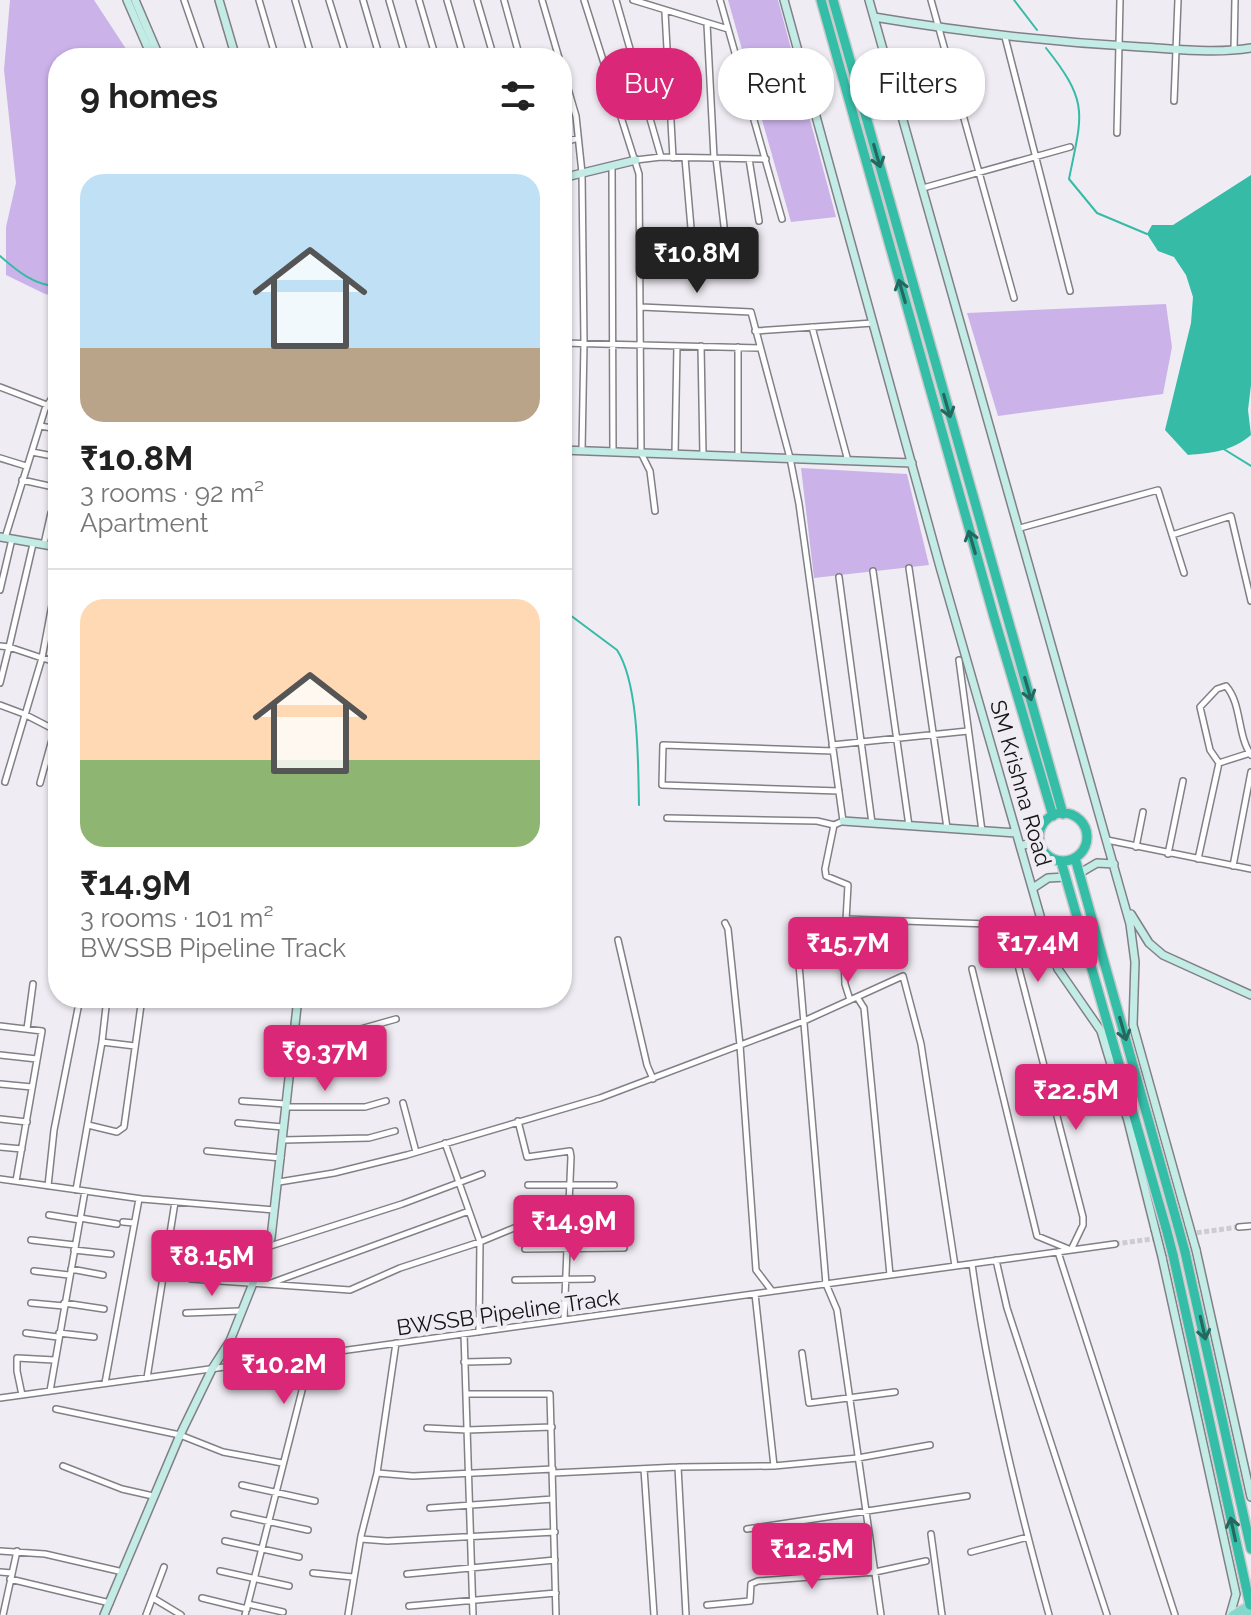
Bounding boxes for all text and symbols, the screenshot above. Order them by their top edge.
chip: Buy [596,48,702,120]
chip: Rent [718,48,834,120]
chip: Filters [850,48,985,120]
icon: filters [496,74,540,118]
text: 9 homes [80,76,218,116]
one-way arrow [871,143,885,168]
icon: home [238,226,382,370]
pin: ₹10.8M [632,227,762,295]
text: ₹10.8M [654,238,740,268]
one-way arrow [894,279,909,305]
one-way arrow [941,393,956,419]
text: ₹10.8M [80,438,193,478]
text: 3 rooms · 92 m² [80,478,264,508]
text: Apartment [80,508,209,538]
one-way arrow [964,529,979,555]
icon: home [238,651,382,795]
one-way arrow [1022,675,1037,701]
street label: SM Krishna Road [985,697,1057,869]
text: ₹14.9M [80,863,192,903]
text: 3 rooms · 101 m² [80,903,274,933]
pin: ₹17.4M [973,916,1103,984]
pin: ₹15.7M [783,917,913,985]
text: ₹17.4M [996,927,1080,957]
text: ₹15.7M [806,928,890,958]
text: BWSSB Pipeline Track [80,933,346,963]
one-way arrow [1117,1016,1132,1042]
pin: ₹9.37M [260,1025,390,1093]
text: ₹9.37M [282,1036,368,1066]
pin: ₹22.5M [1011,1064,1141,1132]
text: ₹22.5M [1033,1075,1119,1105]
pin: ₹14.9M [509,1195,639,1263]
text: ₹14.9M [531,1206,617,1236]
pin: ₹8.15M [147,1230,277,1298]
text: ₹8.15M [169,1241,255,1271]
street label: BWSSB Pipeline Track [395,1283,622,1341]
one-way arrow [1196,1314,1211,1340]
pin: ₹10.2M [219,1338,349,1406]
text: ₹10.2M [241,1349,327,1379]
one-way arrow [1225,1517,1240,1542]
pin: ₹12.5M [747,1523,877,1591]
text: ₹12.5M [770,1534,854,1564]

